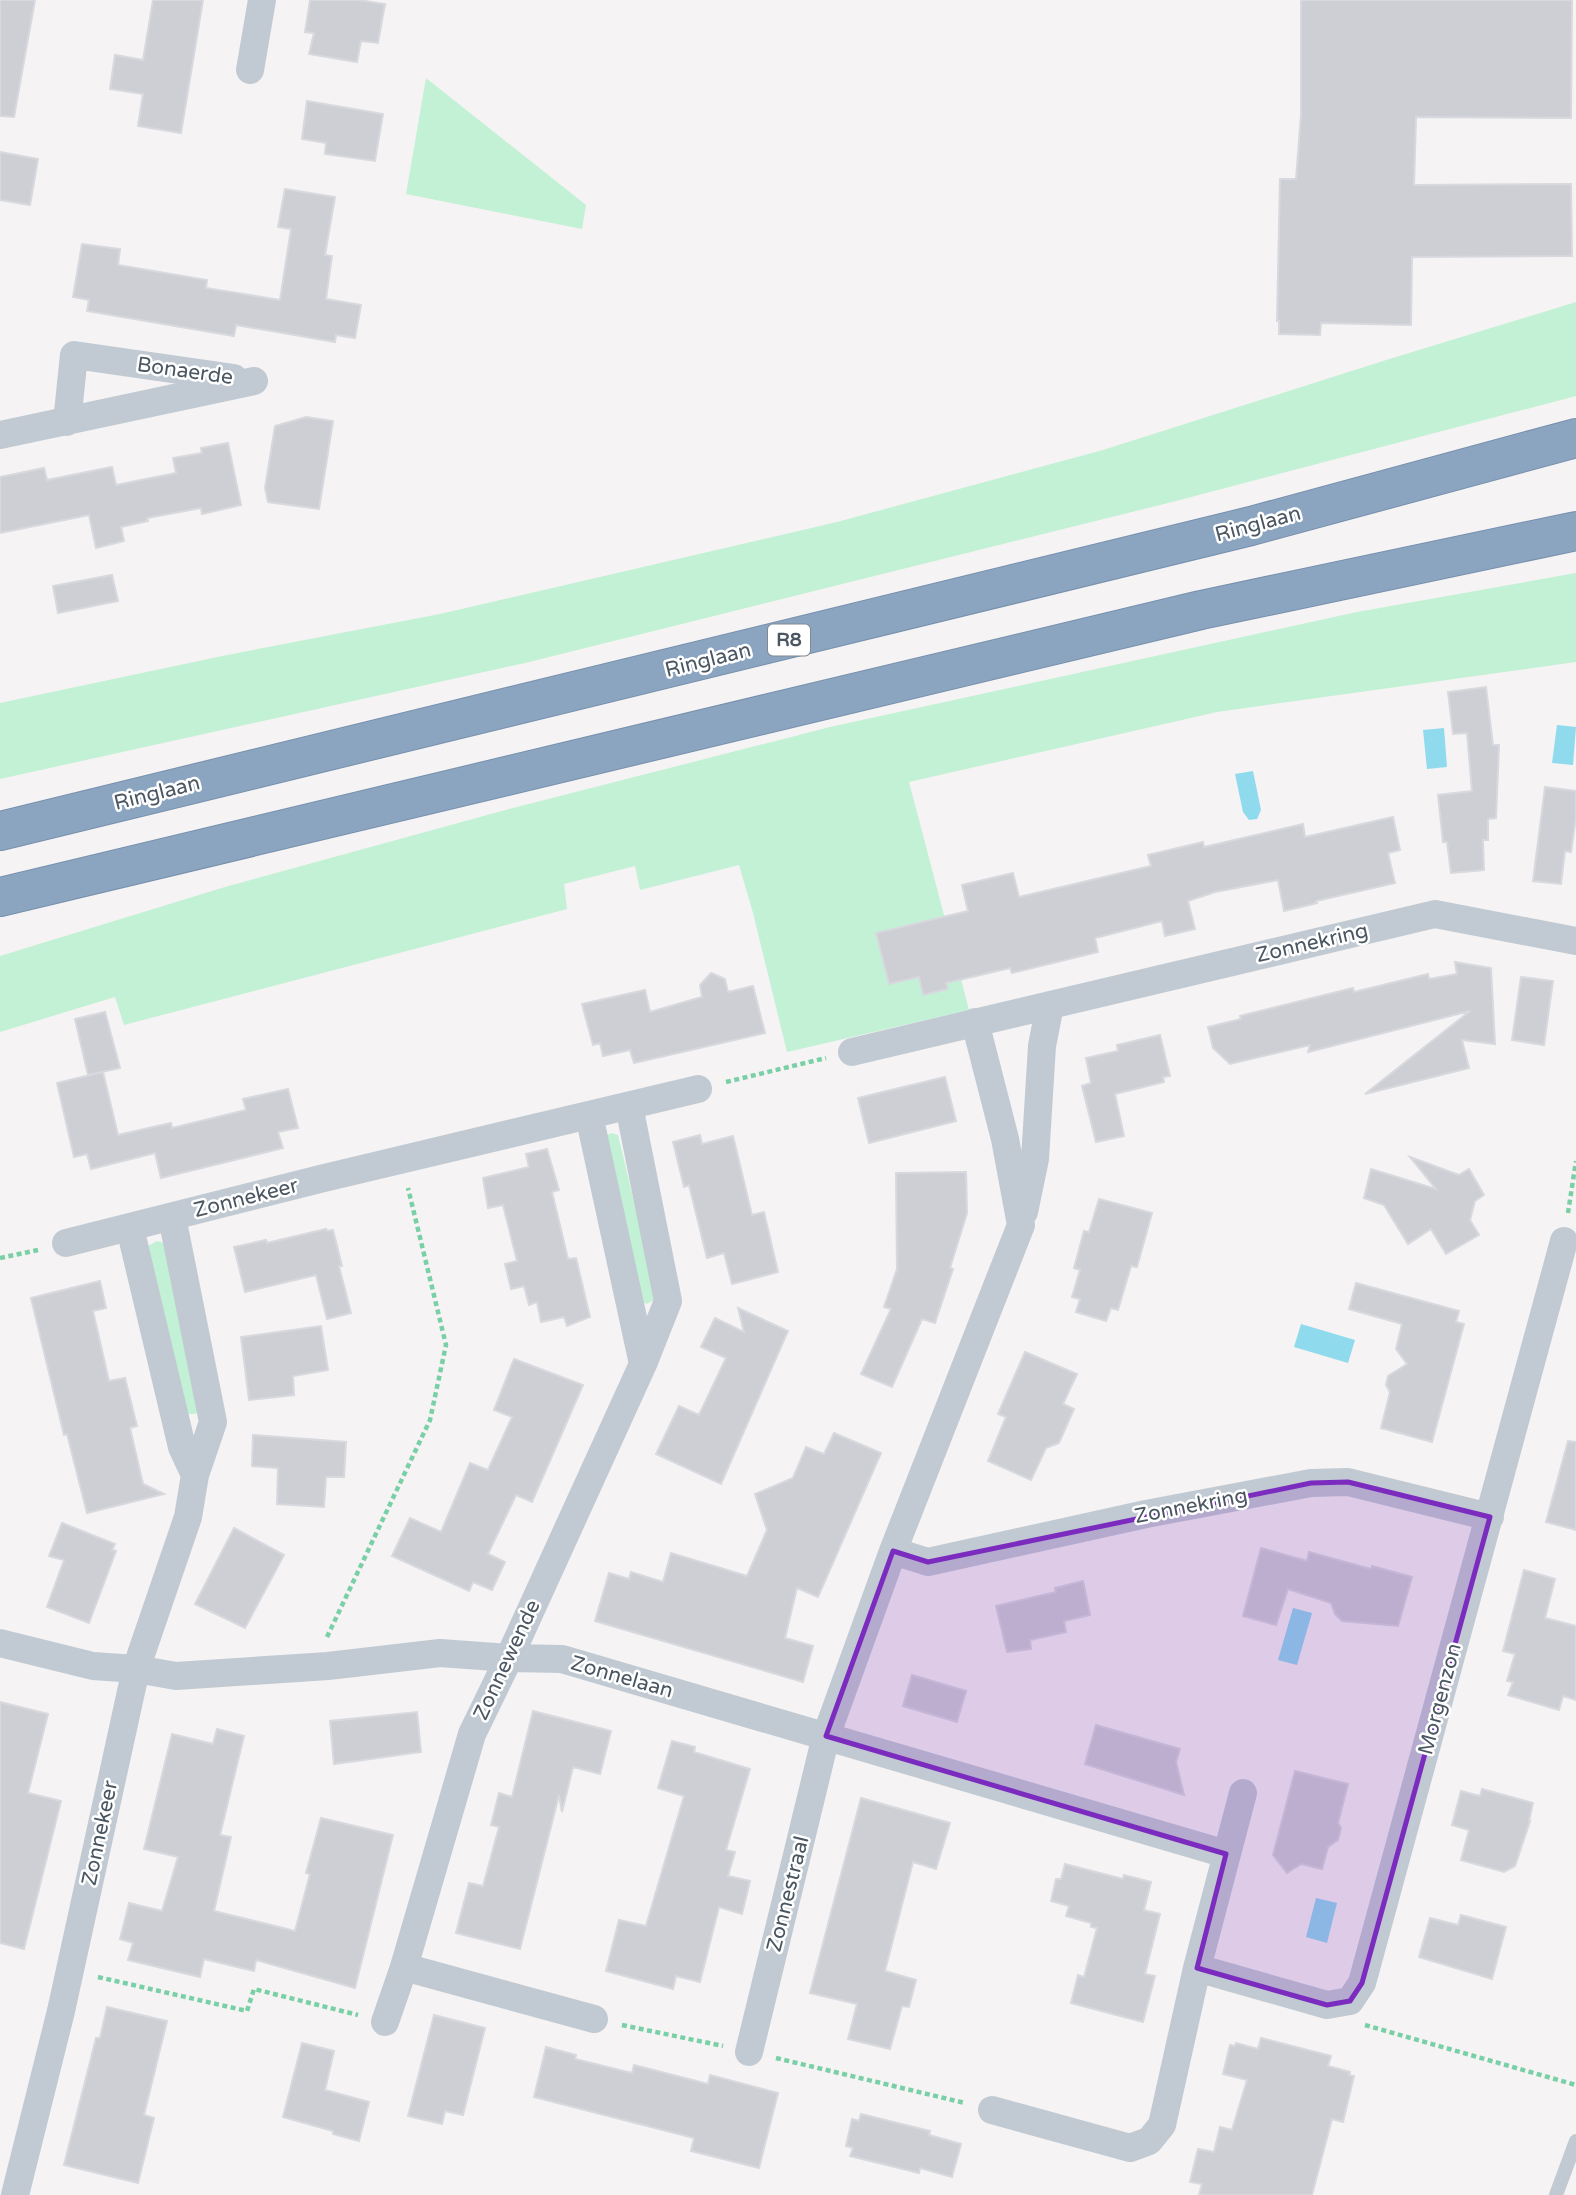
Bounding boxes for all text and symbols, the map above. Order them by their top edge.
street label: Bonaerde [135,352,235,390]
street label: Ringlaan [1212,501,1304,547]
road number: R8 [768,624,810,656]
street label: Ringlaan [662,637,754,683]
street label: Ringlaan [111,770,203,816]
street label: Zonnekring [1253,918,1371,968]
street label: Zonnekeer [191,1173,301,1223]
street label: Zonnekring [1132,1483,1250,1529]
street label: Zonnewende [468,1596,546,1724]
street label: Morgenzon [1413,1640,1467,1758]
street label: Zonnelaan [568,1650,676,1704]
street label: Zonnekeer [77,1778,123,1888]
street label: Zonnestraal [762,1833,814,1955]

